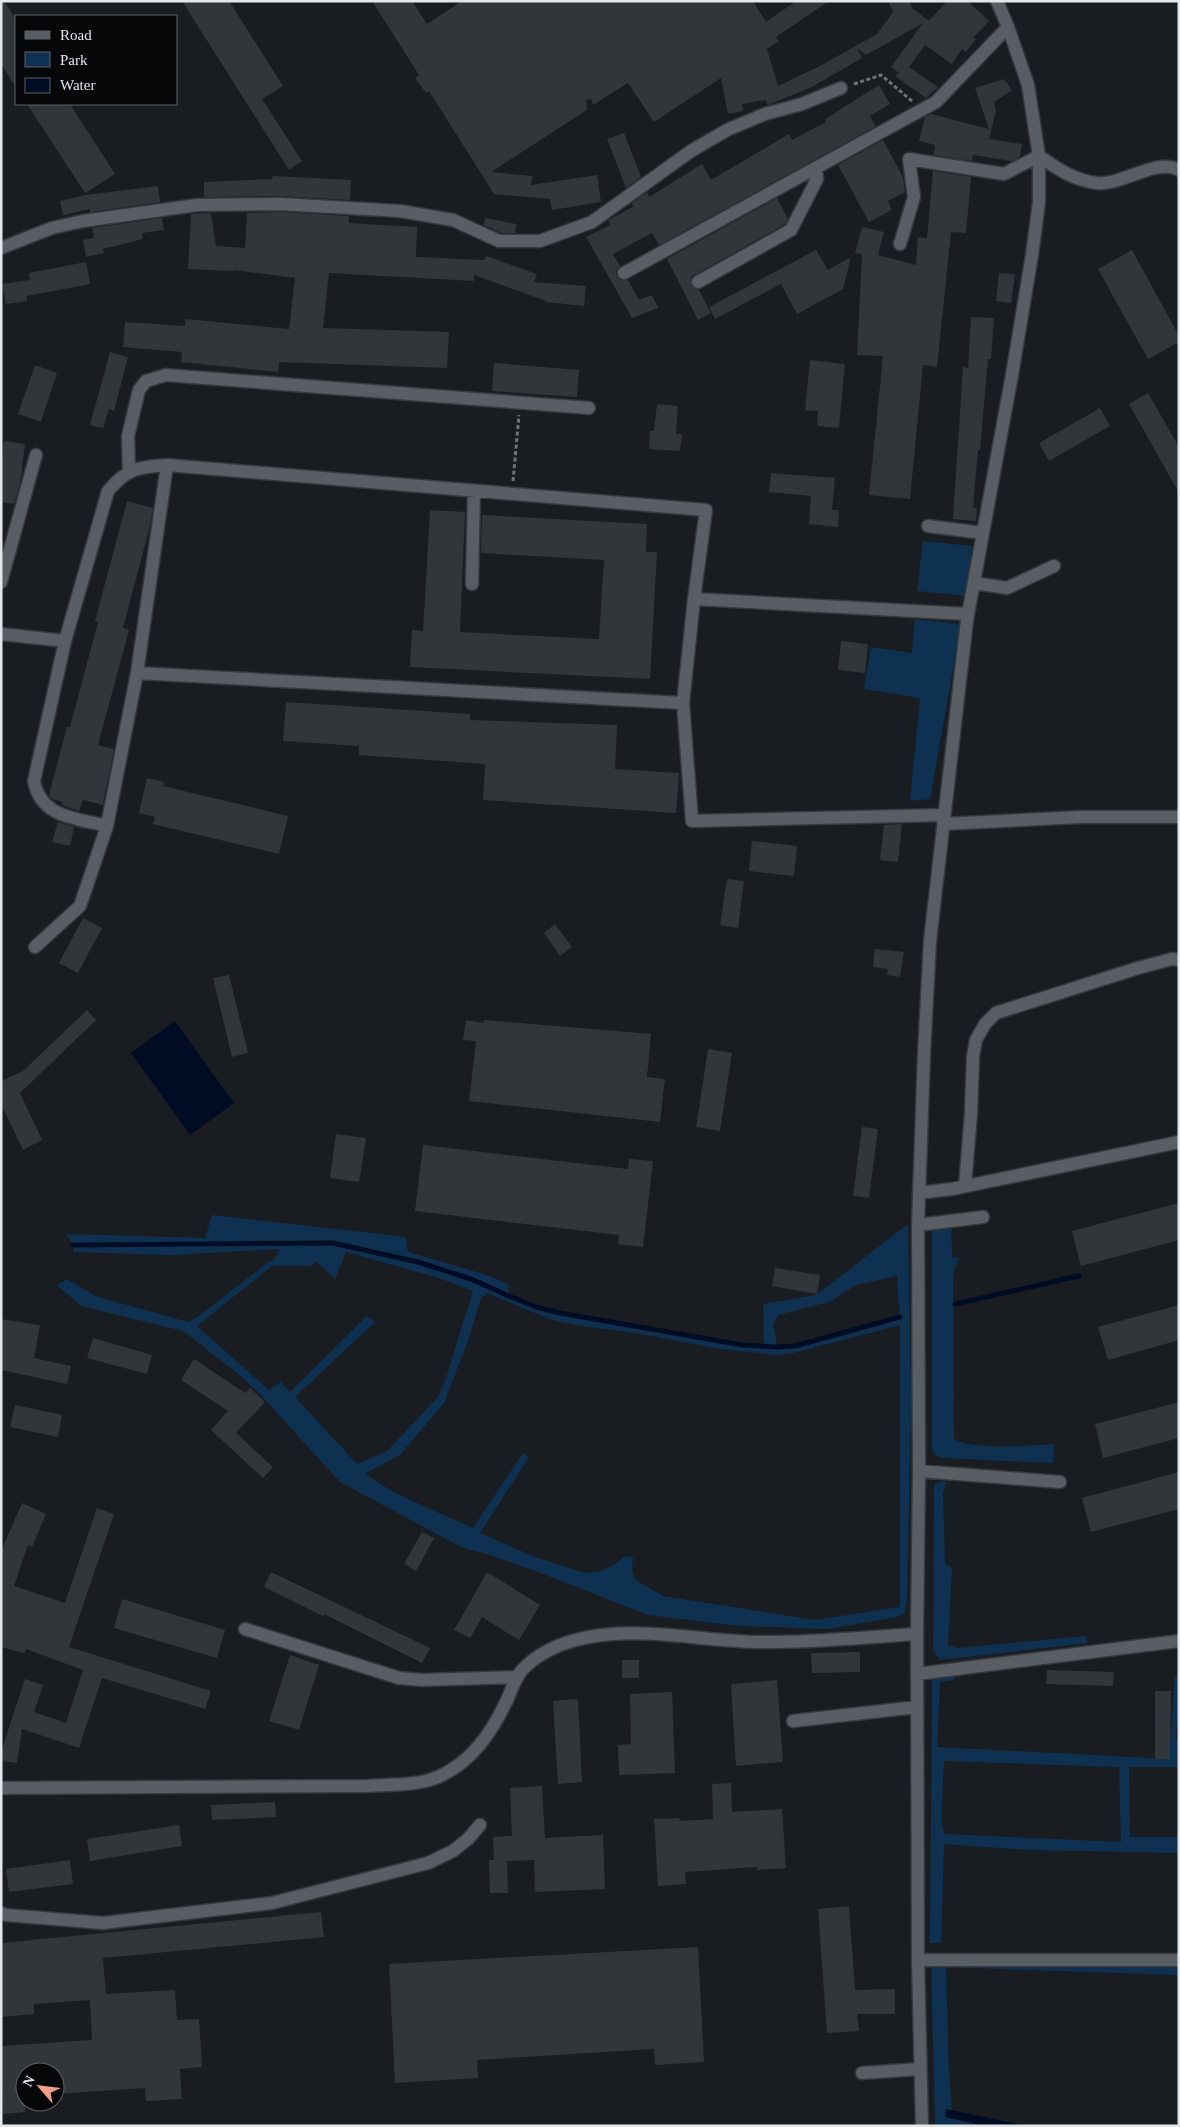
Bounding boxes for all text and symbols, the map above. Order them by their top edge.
legend [15,15,178,105]
text: Road [60,27,92,43]
text: Park [60,52,88,68]
text: Water [60,77,95,93]
north arrow [15,2062,65,2112]
text: N [20,2073,38,2089]

